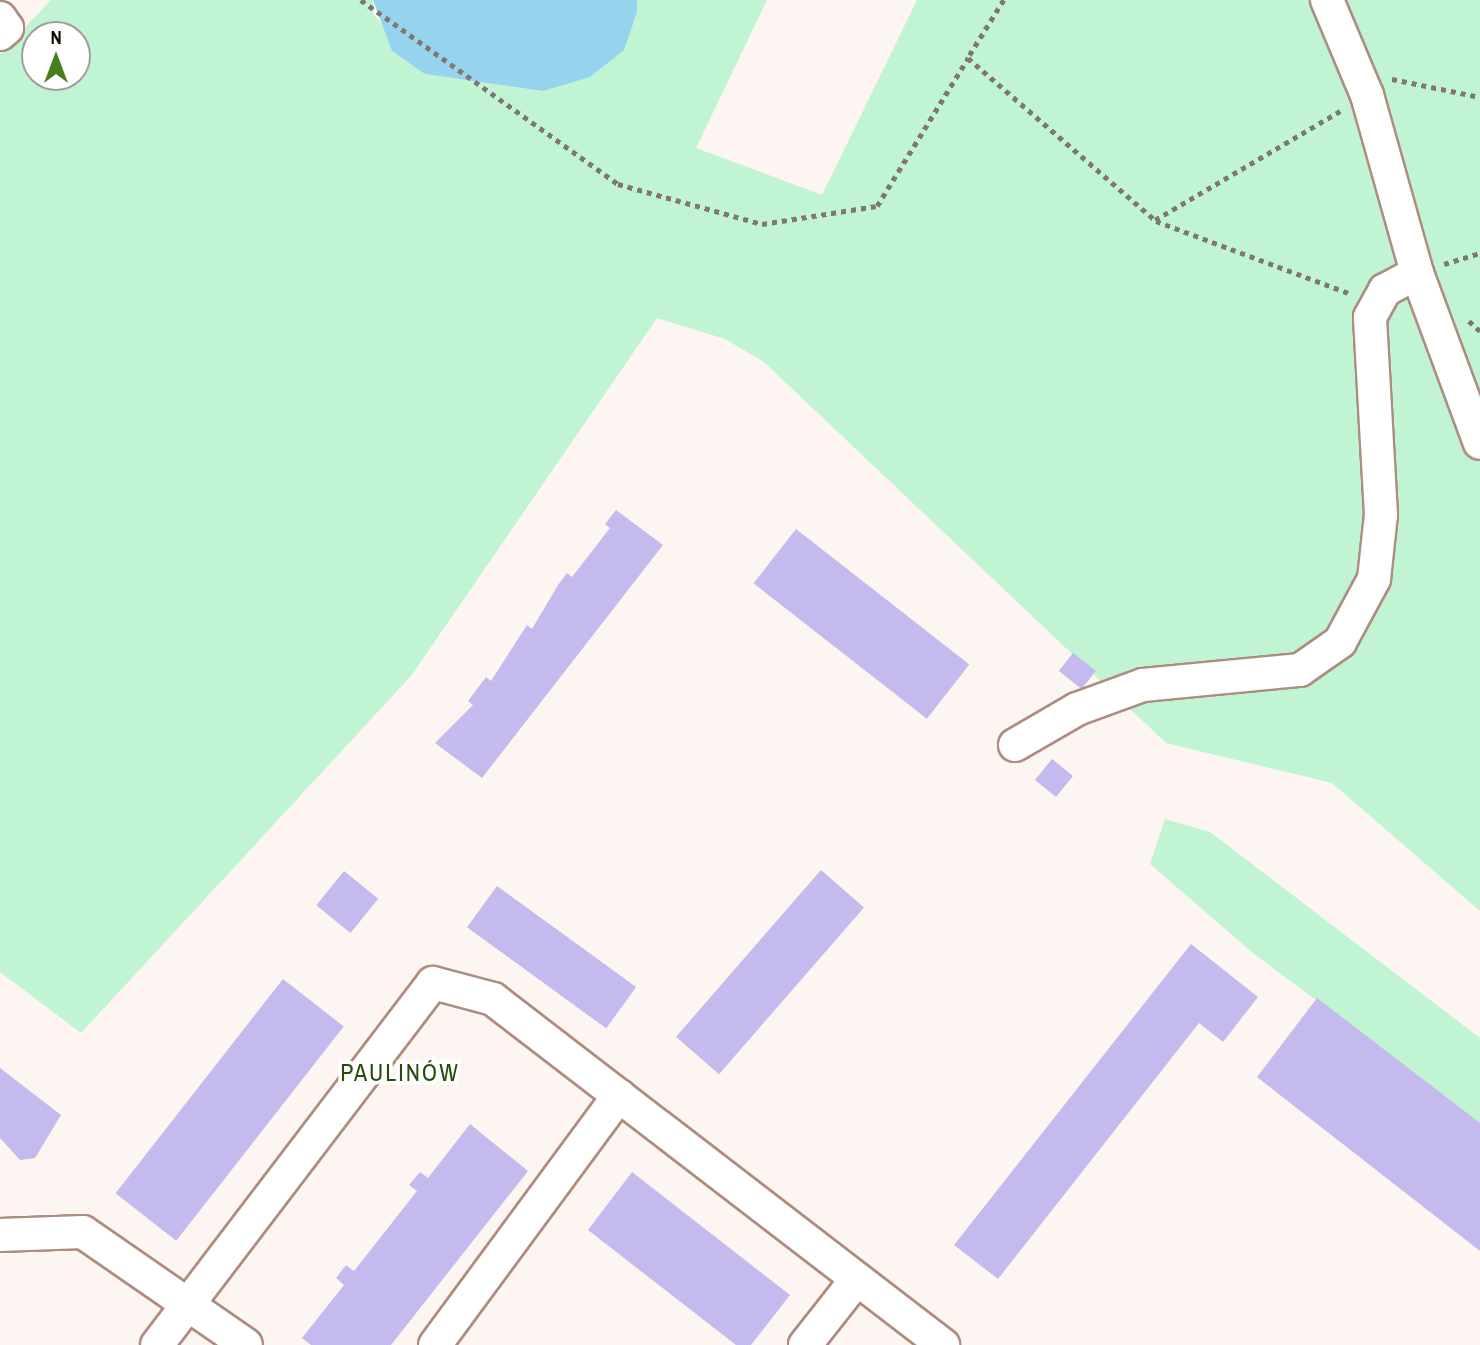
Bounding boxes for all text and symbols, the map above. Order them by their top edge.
north arrow [21,21,91,91]
text: N [50,24,62,50]
district label: PAULINÓW [341,1059,459,1087]

